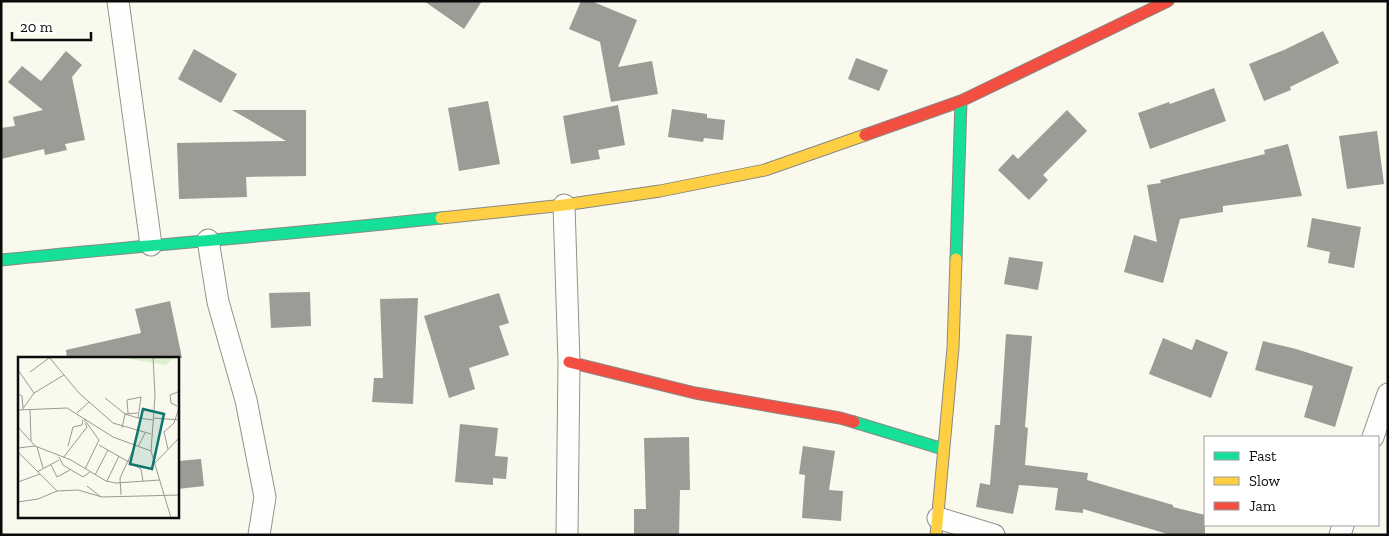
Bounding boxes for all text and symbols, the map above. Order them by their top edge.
scale bar [12,10,91,42]
text: 20 m [20,18,53,36]
inset map [18,357,179,518]
legend [1204,436,1379,526]
text: Fast [1249,447,1277,465]
text: Slow [1249,472,1281,490]
text: Jam [1249,497,1276,515]

